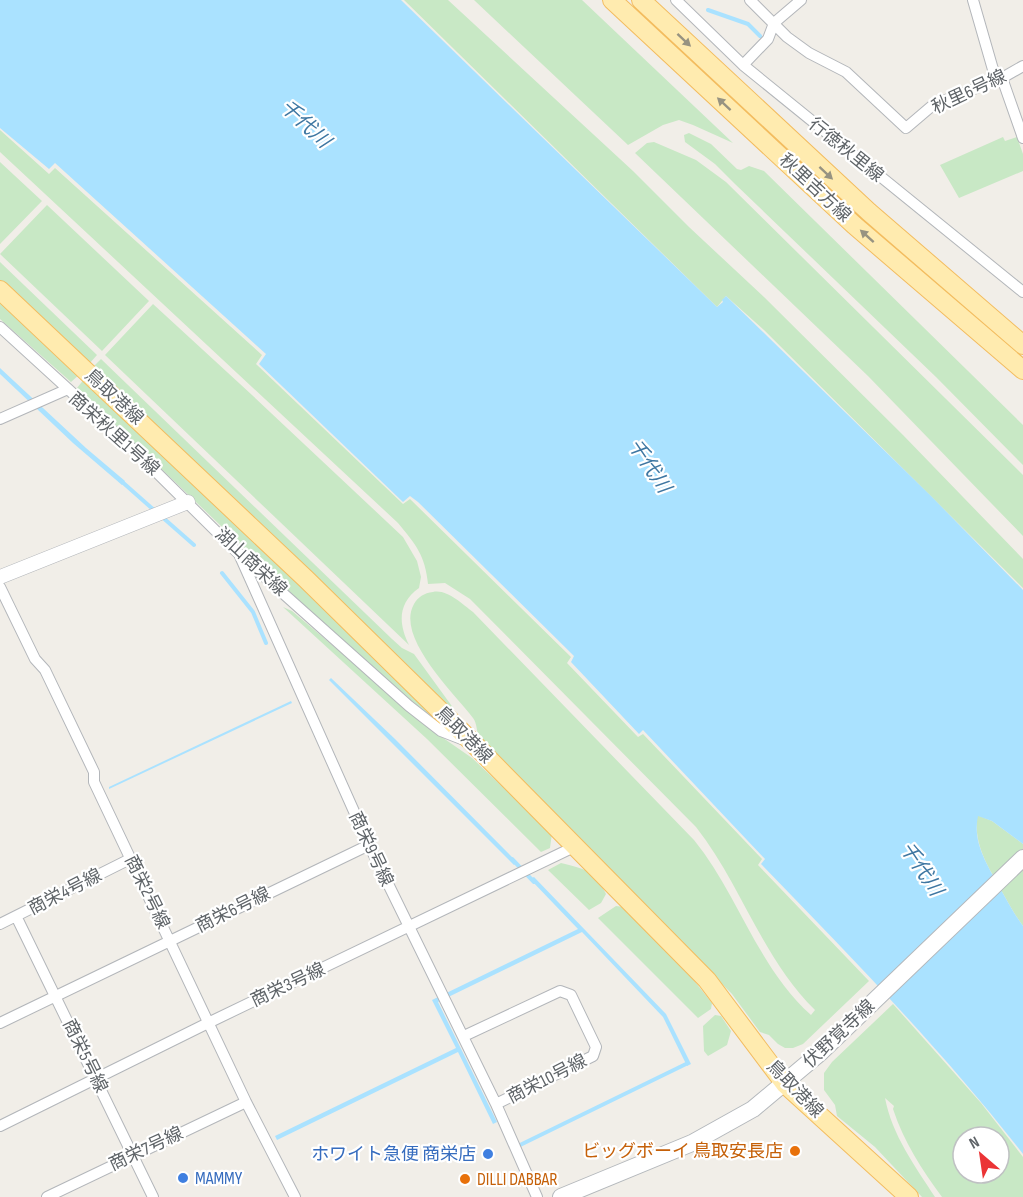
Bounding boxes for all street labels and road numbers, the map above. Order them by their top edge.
street label: 秋里6号線 [928,66,1010,118]
street label: 行徳秋里線 [804,114,888,186]
street label: 秋里吉方線 [775,150,855,226]
street label: 鳥取港線 [81,365,147,429]
street label: 商栄秋里1号線 [64,388,164,480]
street label: 湖山商栄線 [211,524,291,600]
street label: 鳥取港線 [431,702,497,768]
street label: 商栄9号線 [345,808,397,890]
street label: 商栄2号線 [120,852,174,932]
street label: 商栄4号線 [25,865,105,919]
street label: 商栄6号線 [192,883,274,937]
street label: 商栄3号線 [248,959,328,1011]
street label: 伏野覚寺線 [799,996,879,1072]
street label: 商栄5号線 [58,1016,112,1096]
street label: 商栄10号線 [504,1050,590,1108]
street label: 鳥取港線 [762,1056,828,1122]
street label: 商栄7号線 [106,1123,186,1175]

